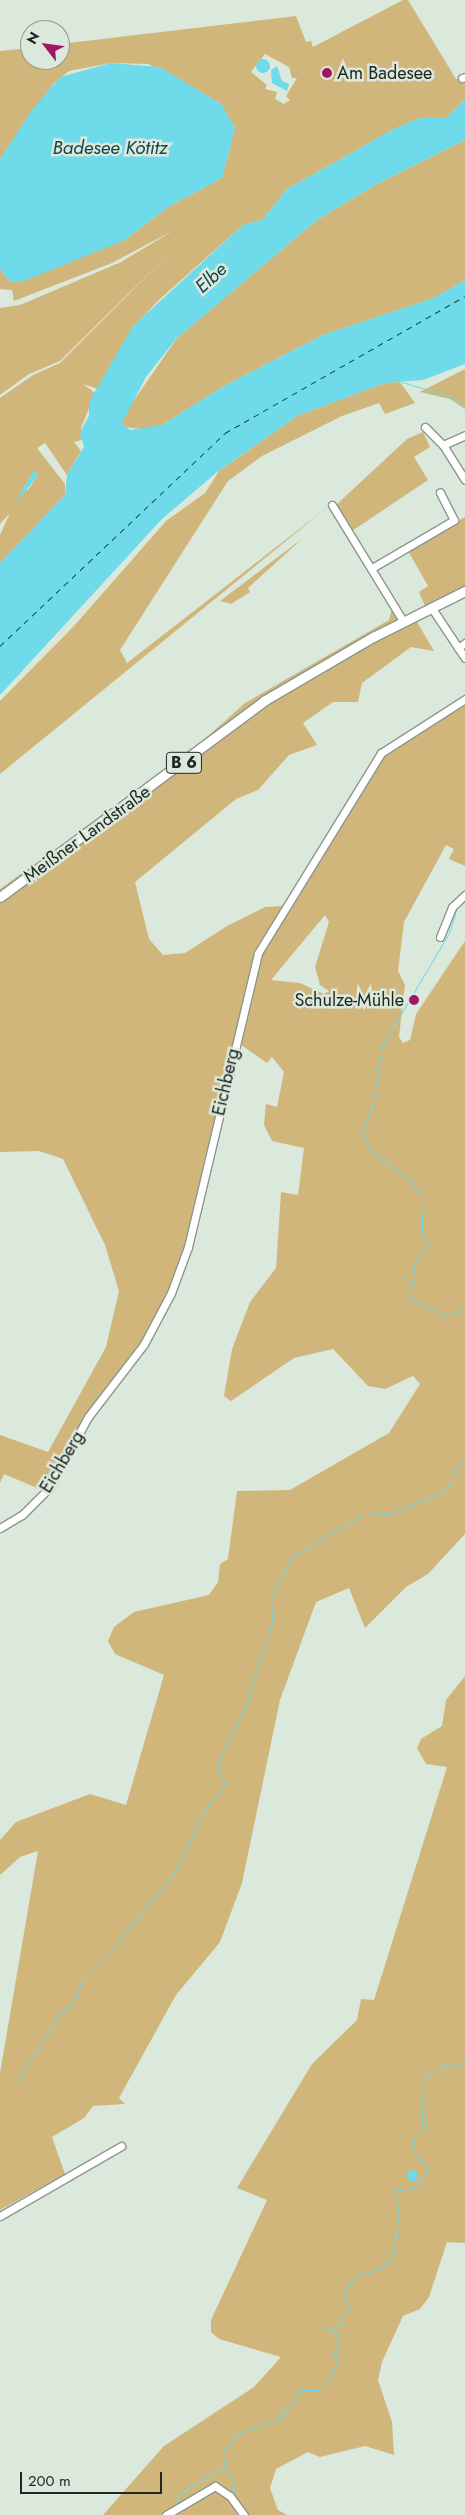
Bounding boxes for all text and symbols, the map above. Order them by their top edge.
north arrow [20,20,70,70]
text: N [21,28,44,48]
place label: Am Badesee [337,62,432,84]
marker: Am Badesee [321,67,333,79]
water label: Badesee Kötitz [53,137,167,159]
water label: Elbe [191,258,231,298]
road number: B 6 [165,750,203,776]
street label: Meißner Landstraße [19,781,155,887]
place label: Schulze-Mühle [295,989,404,1011]
marker: Schulze-Mühle [408,994,420,1006]
street label: Eichberg [208,1046,244,1118]
street label: Eichberg [35,1427,89,1497]
scale bar [22,2462,165,2494]
text: 200 m [28,2470,71,2492]

